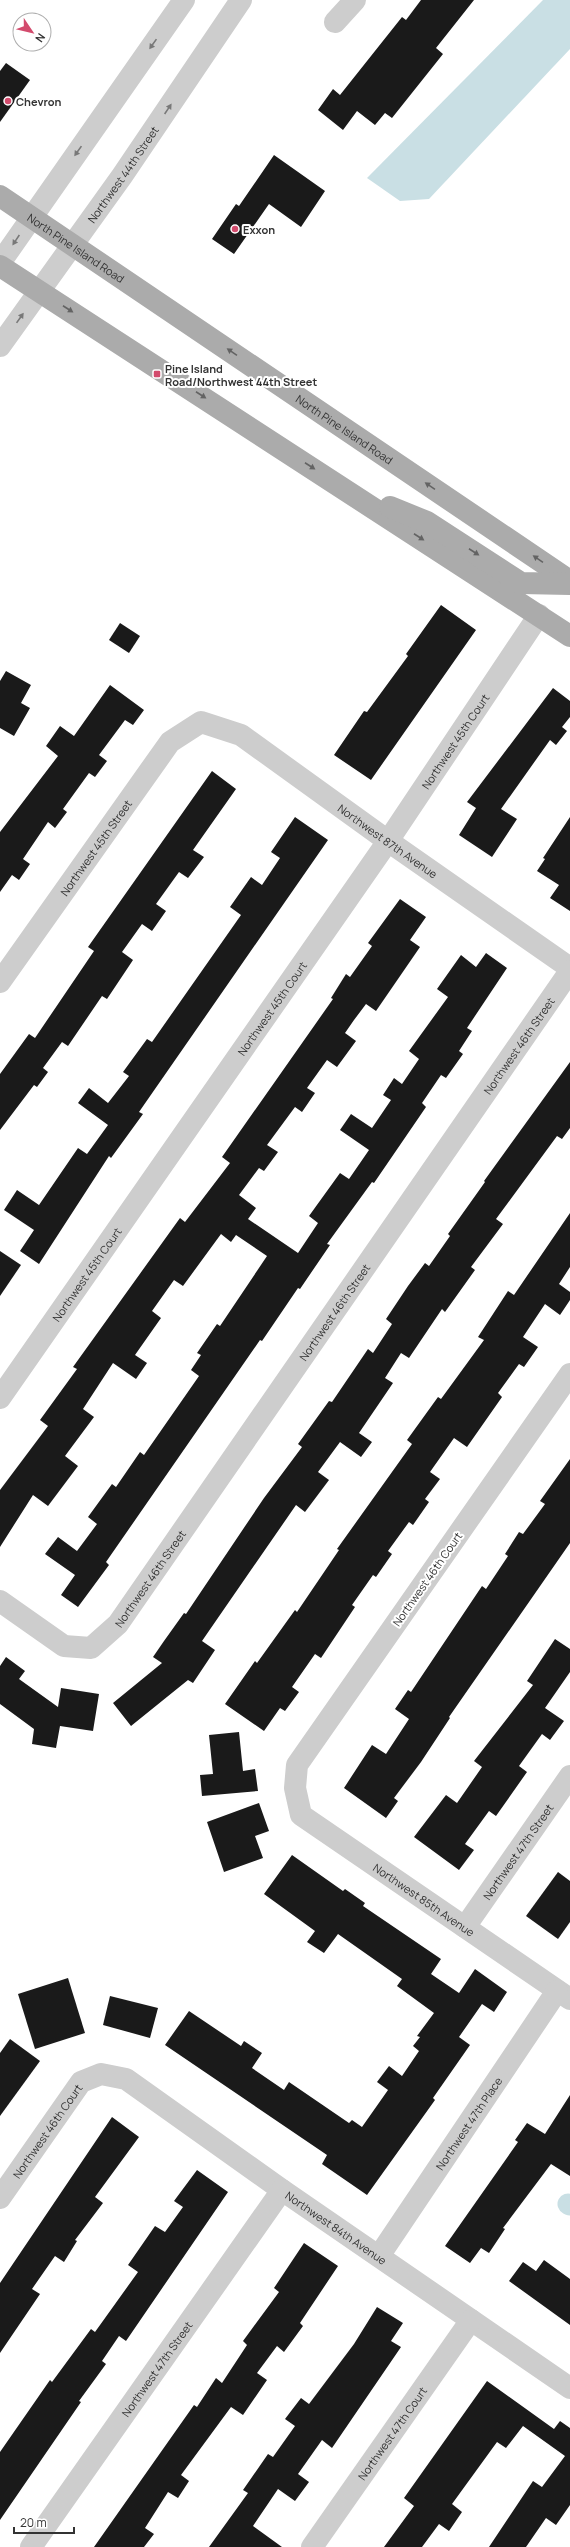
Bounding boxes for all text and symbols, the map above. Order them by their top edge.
north arrow [12,12,52,52]
text: N [32,30,49,46]
one-way arrow [149,39,157,50]
place label: Chevron [16,94,62,109]
marker: Chevron [3,96,13,106]
one-way arrow [164,104,172,114]
street label: Northwest 44th Street [84,123,161,226]
one-way arrow [74,145,82,156]
street label: North Pine Island Road [25,209,128,286]
place label: Exxon [243,222,275,237]
marker: Exxon [230,224,240,234]
one-way arrow [12,235,20,245]
one-way arrow [63,305,73,313]
one-way arrow [16,313,24,323]
one-way arrow [227,348,237,356]
place label: Pine Island Road/Northwest 44th Street [165,361,317,389]
marker: Pine Island Road/Northwest 44th Street [152,369,162,379]
street label: North Pine Island Road [293,391,396,467]
one-way arrow [195,392,207,399]
one-way arrow [305,462,315,470]
one-way arrow [425,482,435,490]
one-way arrow [414,533,424,541]
one-way arrow [468,549,480,556]
one-way arrow [532,555,543,563]
street label: Northwest 45th Court [418,691,492,792]
street label: Northwest 45th Street [56,796,135,898]
street label: Northwest 87th Avenue [335,800,441,881]
street label: Northwest 45th Court [234,958,309,1058]
street label: Northwest 46th Street [480,994,557,1097]
street label: Northwest 45th Court [48,1224,124,1324]
street label: Northwest 46th Street [295,1260,373,1363]
street label: Northwest 46th Street [111,1527,188,1630]
street label: Northwest 46th Court [389,1529,465,1629]
street label: Northwest 47th Street [479,1801,556,1902]
street label: Northwest 85th Avenue [371,1859,478,1940]
street label: Northwest 47th Place [432,2073,505,2173]
street label: Northwest 46th Court [9,2081,85,2181]
street label: Northwest 84th Avenue [283,2187,390,2268]
street label: Northwest 47th Street [118,2318,195,2419]
street label: Northwest 47th Court [354,2384,430,2483]
scale bar [14,2509,74,2535]
text: 20 m [20,2514,47,2531]

